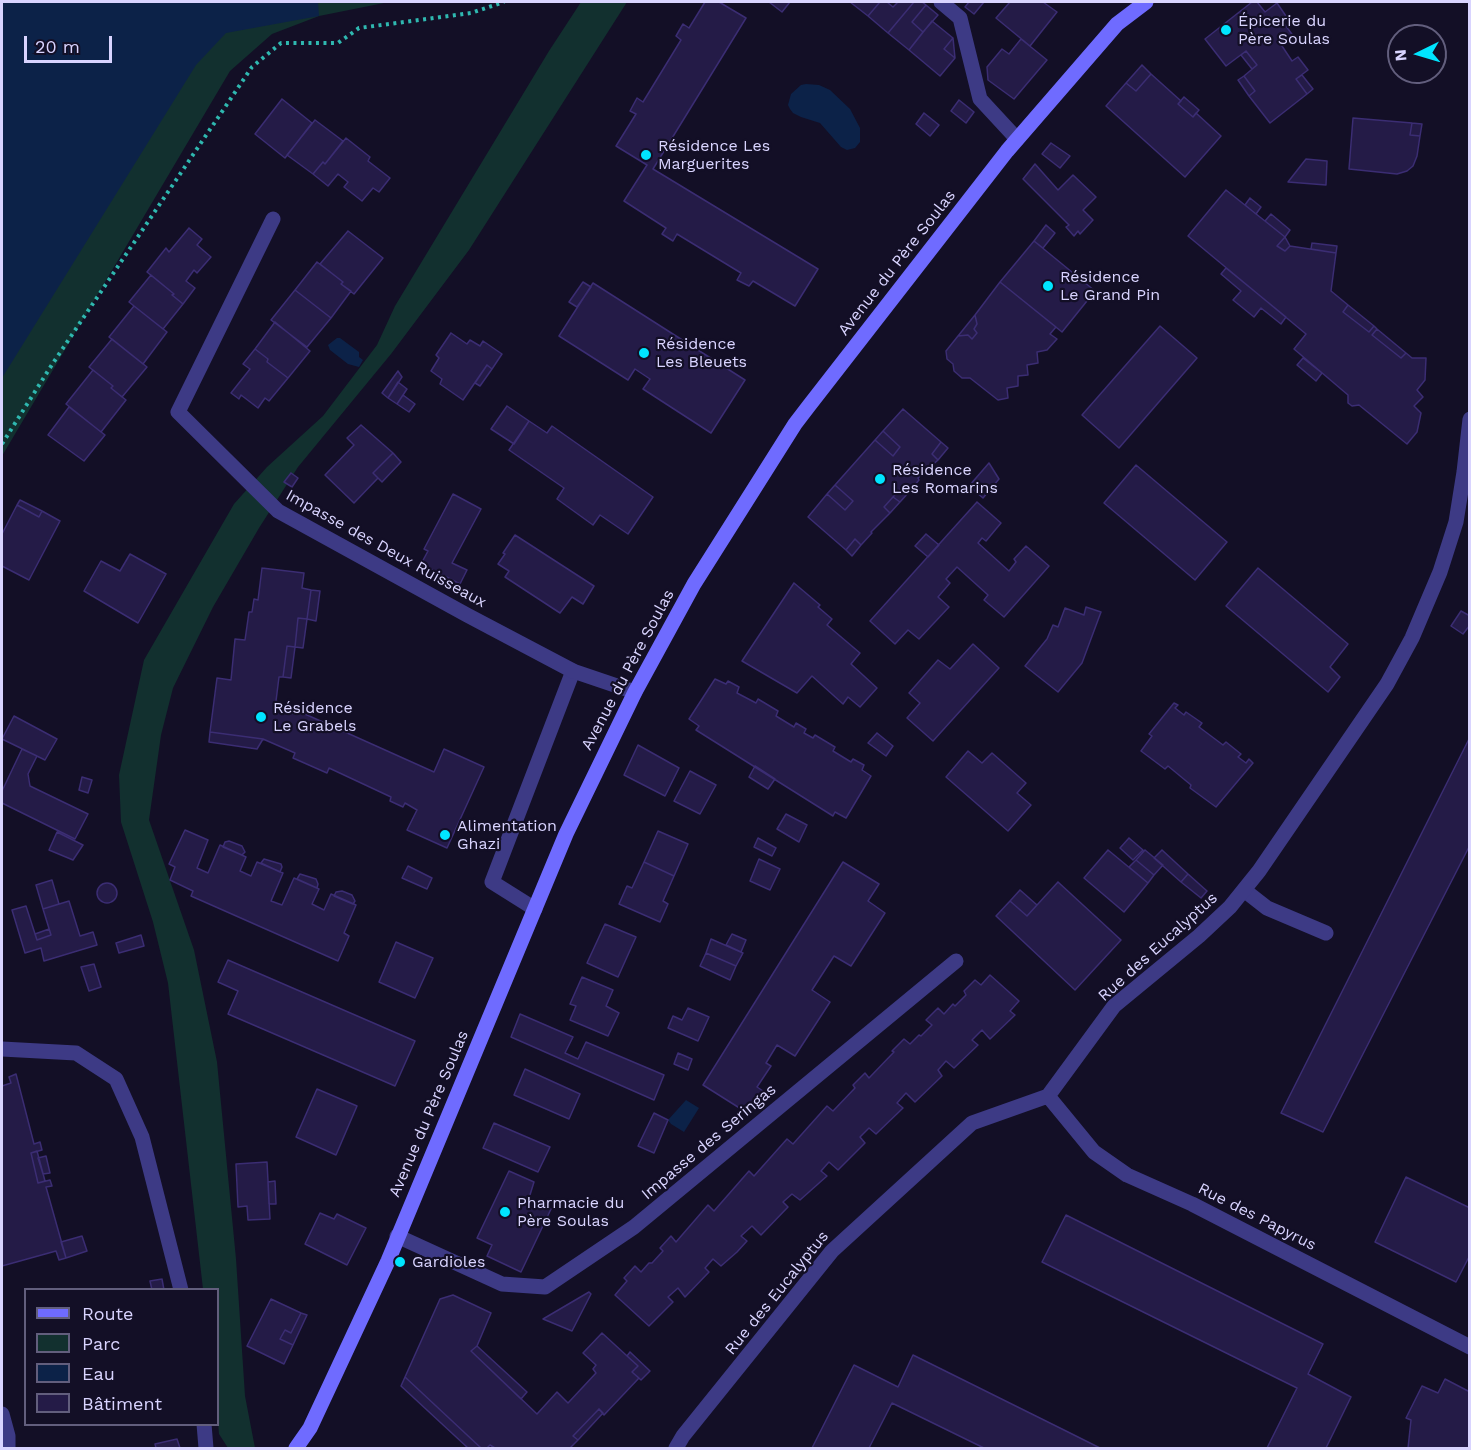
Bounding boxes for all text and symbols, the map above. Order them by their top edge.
place label: Épicerie du Père Soulas [1238,11,1330,49]
marker: Épicerie du Père Soulas [1219,23,1233,37]
scale bar [27,24,116,62]
north arrow [1387,24,1447,84]
text: 20 m [35,36,80,57]
text: N [1391,49,1411,62]
place label: Résidence Les Marguerites [658,136,770,174]
marker: Résidence Les Marguerites [639,148,653,162]
street label: Avenue du Père Soulas [834,186,960,340]
place label: Résidence Le Grand Pin [1060,267,1160,305]
marker: Résidence Le Grand Pin [1041,279,1055,293]
place label: Résidence Les Bleuets [656,334,747,372]
marker: Résidence Les Bleuets [637,346,651,360]
place label: Résidence Les Romarins [892,460,998,498]
marker: Résidence Les Romarins [873,472,887,486]
street label: Impasse des Deux Ruisseaux [282,486,490,612]
street label: Avenue du Père Soulas [577,586,679,754]
place label: Résidence Le Grabels [273,698,357,736]
marker: Résidence Le Grabels [254,710,268,724]
place label: Alimentation Ghazi [457,816,557,854]
marker: Alimentation Ghazi [438,828,452,842]
street label: Rue des Eucalyptus [1094,888,1222,1006]
street label: Avenue du Père Soulas [385,1028,473,1200]
street label: Impasse des Seringas [638,1080,780,1204]
street label: Rue des Papyrus [1195,1179,1319,1255]
place label: Pharmacie du Père Soulas [517,1193,624,1231]
marker: Pharmacie du Père Soulas [498,1205,512,1219]
street label: Rue des Eucalyptus [721,1227,833,1359]
place label: Gardioles [412,1252,485,1272]
marker: Gardioles [393,1255,407,1269]
legend [24,1288,219,1426]
text: Route [82,1303,134,1324]
text: Parc [82,1333,120,1354]
text: Eau [82,1363,115,1384]
text: Bâtiment [82,1393,162,1414]

